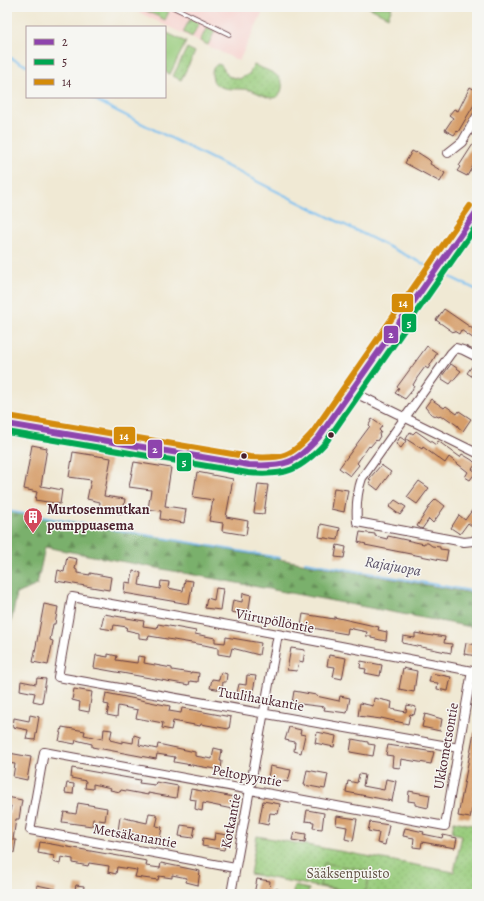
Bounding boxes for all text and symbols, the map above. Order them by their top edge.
legend [26,26,166,98]
text: 2 [62,34,68,50]
text: 5 [62,54,67,70]
text: 14 [62,74,72,90]
line badge: 14 [391,293,414,313]
text: 14 [398,296,408,311]
line badge: 5 [401,313,417,333]
text: 5 [407,316,412,331]
line badge: 2 [383,325,399,344]
text: 2 [388,327,394,342]
line badge: 14 [113,426,136,445]
text: 14 [119,429,129,444]
unlabelled marker [326,430,336,440]
line badge: 2 [147,439,163,459]
text: 2 [152,442,158,457]
unlabelled marker [239,451,249,461]
line badge: 5 [176,452,192,472]
text: 5 [182,455,187,470]
place label: Murtosenmutkan pumppuasema [47,500,150,535]
building icon: Murtosenmutkan pumppuasema [22,506,44,534]
water label: Rajajuopa [363,551,423,581]
street label: Viirupöllöntie [233,604,316,638]
street label: Tuulihaukantie [216,682,306,716]
street label: Ukkometsontie [429,701,463,791]
street label: Peltopyyntie [211,761,283,791]
street label: Kotkantie [216,792,246,850]
street label: Metsäkanantie [92,819,178,853]
park label: Sääksenpuisto [307,864,389,883]

